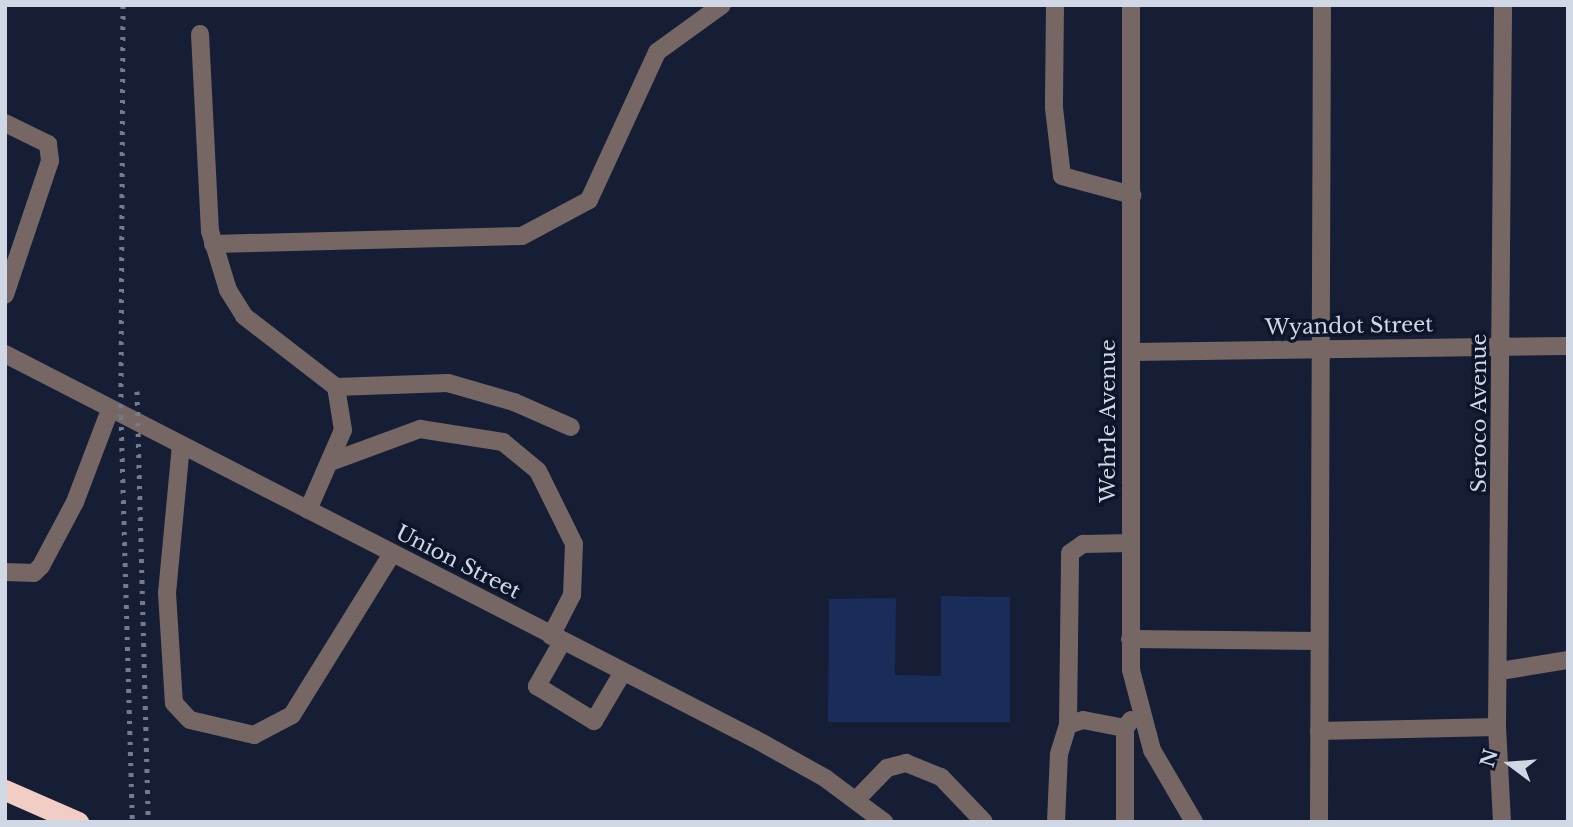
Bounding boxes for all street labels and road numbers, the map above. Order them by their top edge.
street label: Wyandot Street [1265,312,1433,340]
street label: Seroco Avenue [1466,333,1492,493]
street label: Wehrle Avenue [1095,339,1121,503]
street label: Union Street [391,520,525,604]

